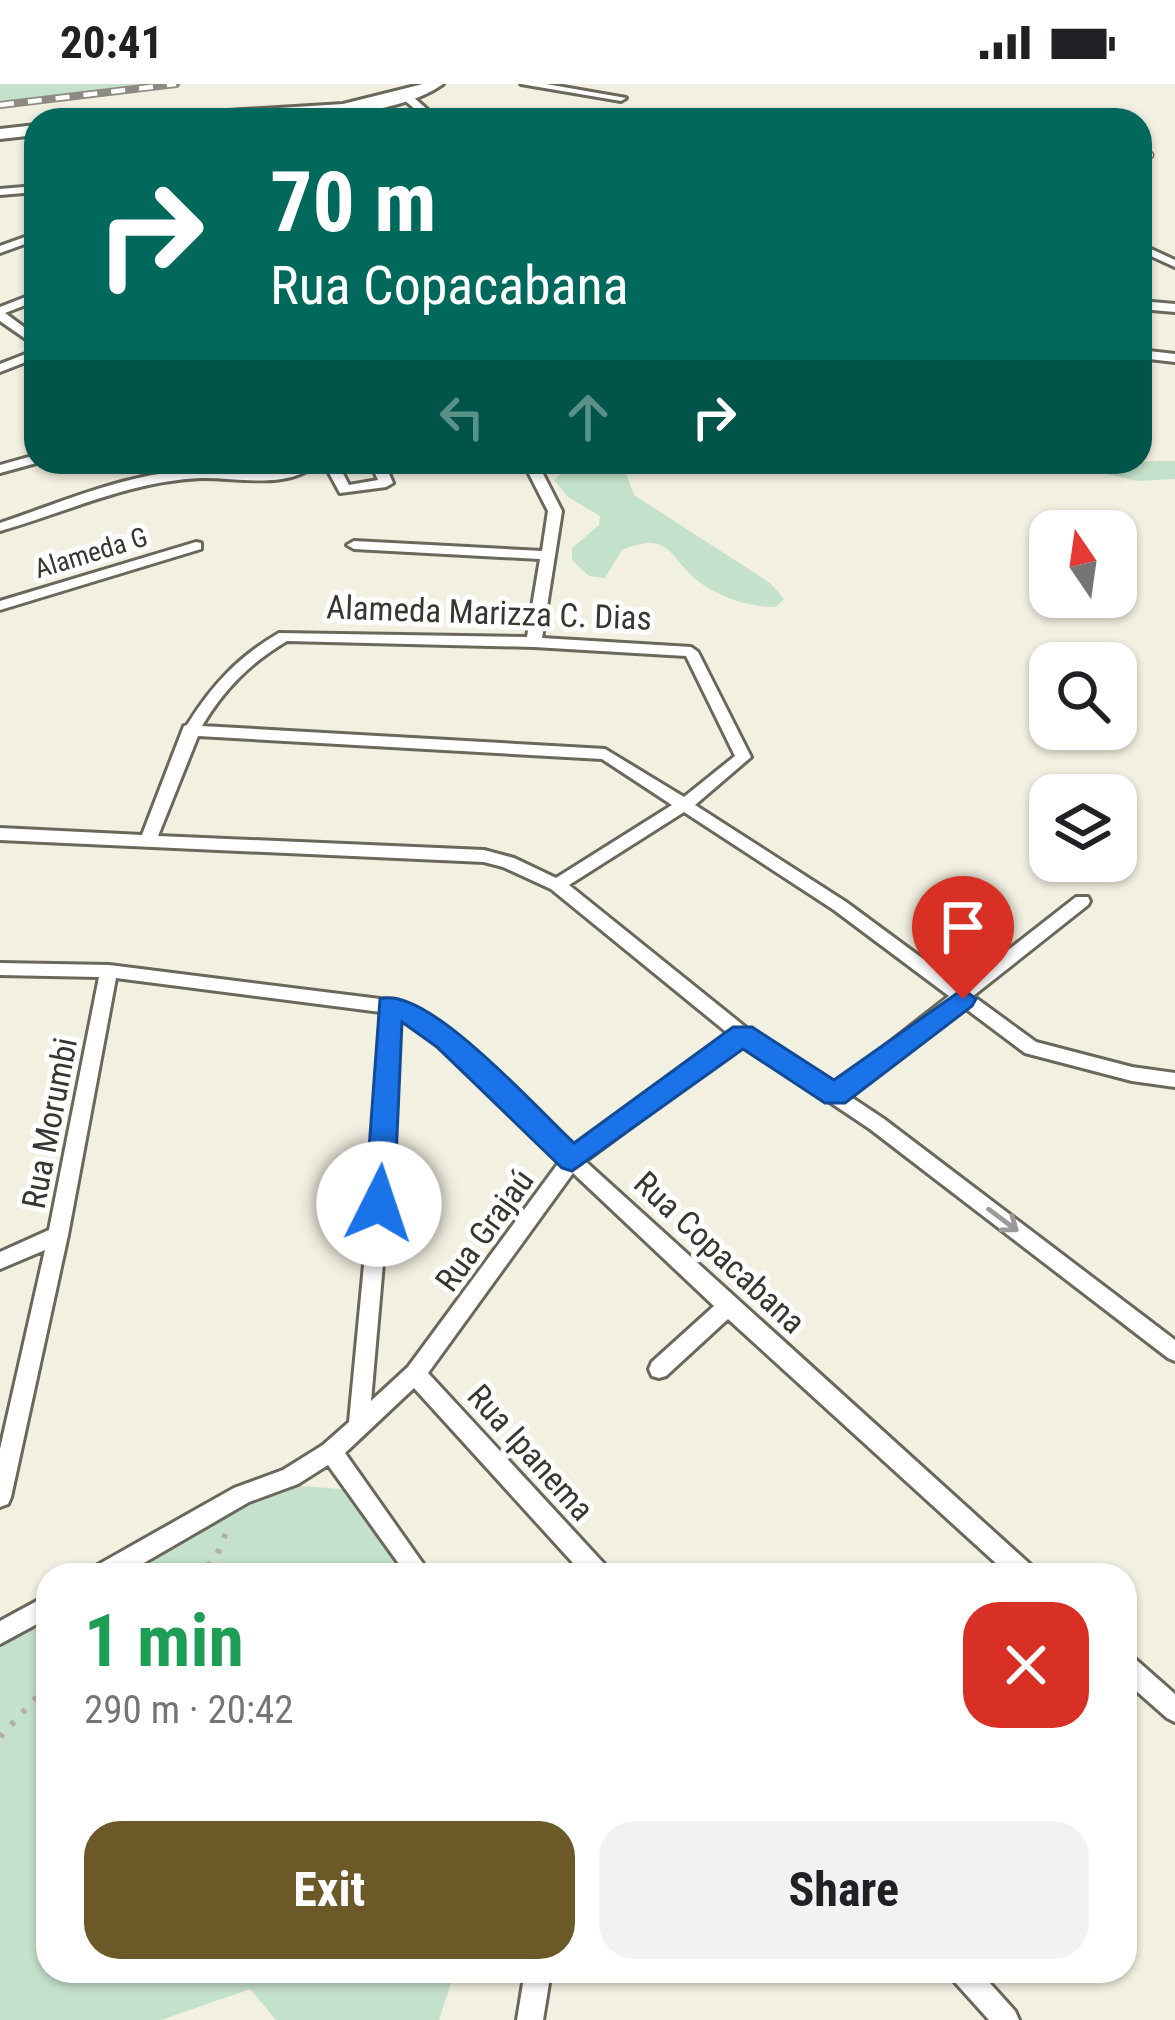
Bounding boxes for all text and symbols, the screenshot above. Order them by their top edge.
text: 20:41 [60,16,163,69]
text: 70 m [270,153,437,252]
icon: right [72,156,228,312]
text: Rua Copacabana [270,254,629,317]
icon: left [429,384,495,450]
icon: ahead [555,384,621,450]
icon: right [681,384,747,450]
north arrow [1029,510,1137,618]
map controls [1029,510,1137,882]
street label: Alameda G [31,521,151,585]
street label: Alameda Marizza C. Dias [326,587,652,638]
button: search [1029,642,1137,750]
button: layers [1029,774,1137,882]
pin [912,876,1014,999]
icon: arrive [930,894,996,960]
street label: Rua Morumbi [14,1034,85,1212]
position arrow [316,1141,442,1267]
street label: Rua Grajaú [427,1162,542,1299]
street label: Rua Copacabana [626,1163,813,1341]
one-way arrow [986,1207,1019,1233]
street label: Rua Ipanema [459,1376,602,1528]
text: 1 min [84,1599,244,1684]
button: close [963,1602,1089,1728]
text: 290 m · 20:42 [84,1687,294,1733]
button: Exit [84,1821,575,1959]
button: Share [599,1821,1089,1959]

